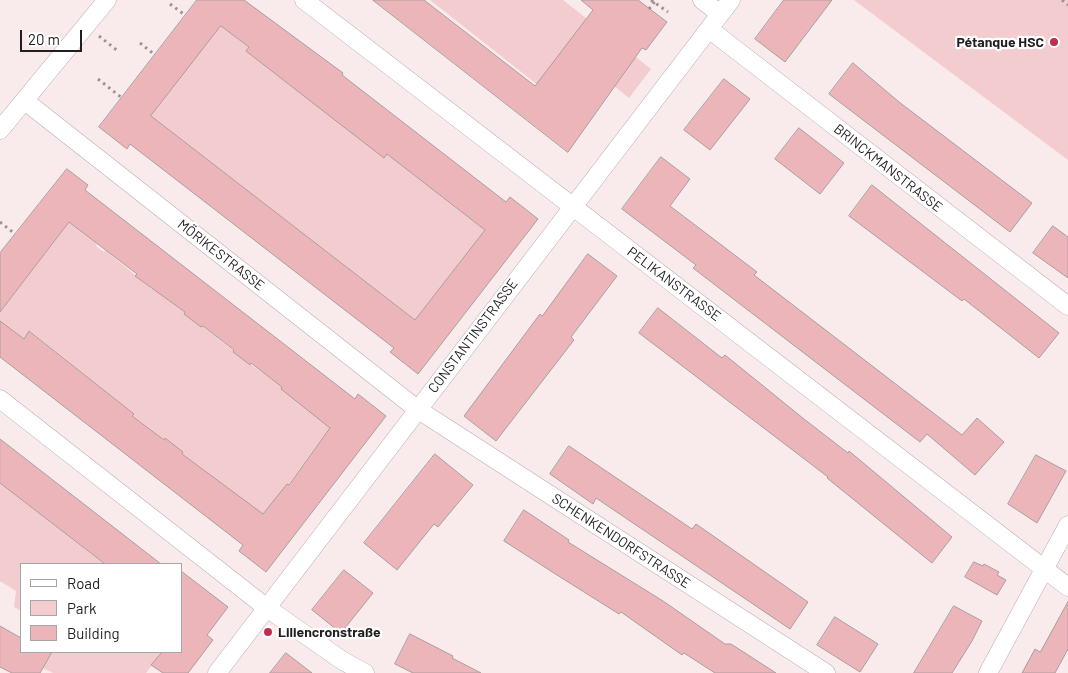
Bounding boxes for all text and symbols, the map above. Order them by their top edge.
scale bar [22,20,85,52]
text: 20 m [28,30,60,48]
place label: Pétanque HSC [957,34,1044,50]
marker: Pétanque HSC [1048,36,1060,48]
street label: BRINCKMANSTRASSE [830,120,946,216]
street label: MÖRIKESTRASSE [174,216,268,294]
street label: PELIKANSTRASSE [624,243,724,325]
street label: CONSTANTINSTRASSE [425,276,521,396]
street label: SCHENKENDORFSTRASSE [549,490,693,592]
legend [20,563,182,653]
text: Road [67,574,100,592]
text: Park [67,599,96,617]
text: Building [67,624,120,642]
place label: Liliencronstraße [278,624,381,640]
marker: Liliencronstraße [262,626,274,638]

